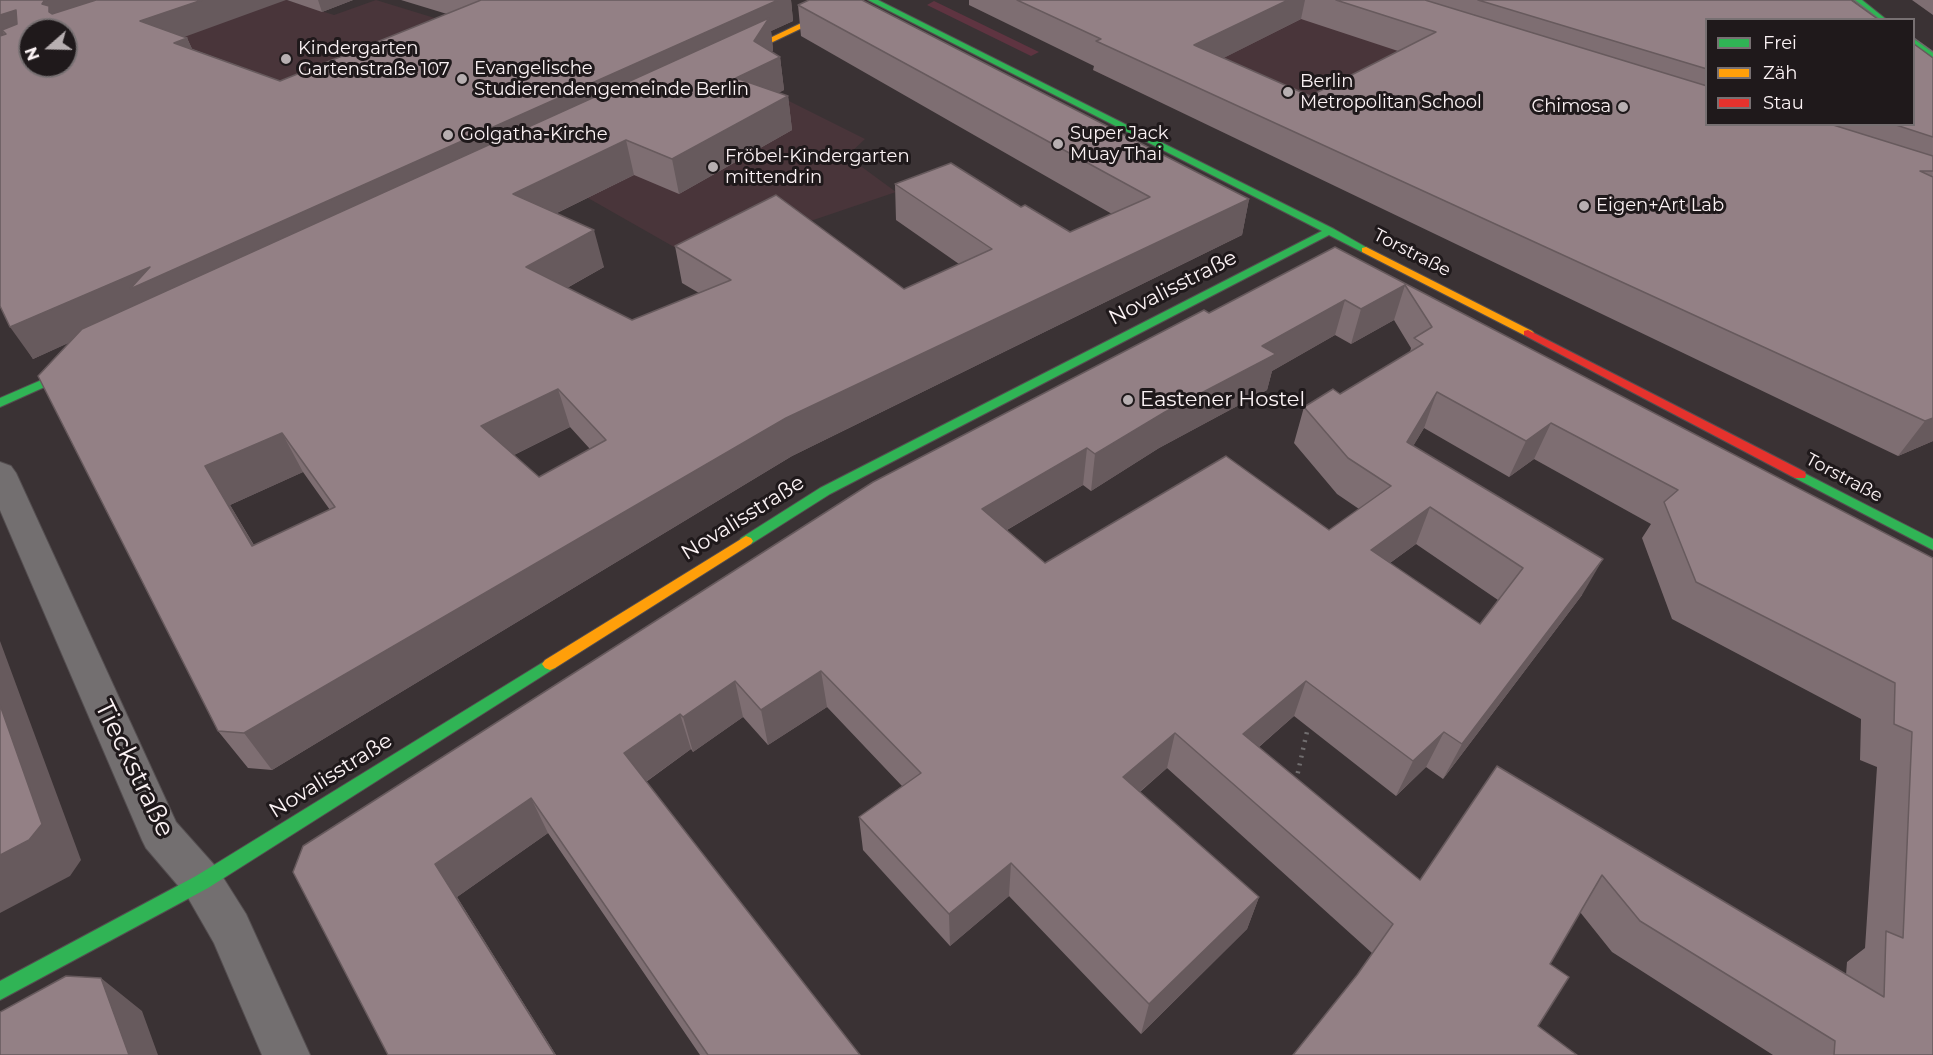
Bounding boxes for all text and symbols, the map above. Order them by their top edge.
north arrow [18,18,78,78]
legend [1705,18,1915,126]
text: Frei [1763,32,1797,54]
place label: Kindergarten Gartenstraße 107 [298,38,450,80]
text: N [21,44,44,63]
marker: Kindergarten Gartenstraße 107 [279,52,293,66]
place label: Evangelische Studierendengemeinde Berlin [474,58,749,100]
text: Zäh [1763,62,1798,84]
place label: Berlin Metropolitan School [1300,71,1482,113]
marker: Evangelische Studierendengemeinde Berlin [455,72,469,86]
marker: Berlin Metropolitan School [1281,85,1295,99]
text: Stau [1763,92,1804,114]
place label: Chimosa [1531,96,1611,118]
marker: Chimosa [1616,100,1630,114]
place label: Super Jack Muay Thai [1070,123,1169,166]
place label: Golgatha-Kirche [460,124,608,146]
marker: Golgatha-Kirche [441,128,455,142]
marker: Super Jack Muay Thai [1051,137,1065,151]
place label: Fröbel-Kindergarten mittendrin [725,146,910,188]
marker: Fröbel-Kindergarten mittendrin [706,160,720,174]
place label: Eigen+Art Lab [1596,195,1724,217]
marker: Eigen+Art Lab [1577,199,1591,213]
street label: Torstraße [1370,224,1454,282]
street label: Novalisstraße [1105,245,1241,331]
place label: Eastener Hostel [1140,387,1305,413]
marker: Eastener Hostel [1121,393,1135,407]
street label: Torstraße [1802,449,1886,507]
street label: Novalisstraße [677,470,809,566]
street label: Tieckstraße [87,696,181,842]
street label: Novalisstraße [265,728,397,824]

